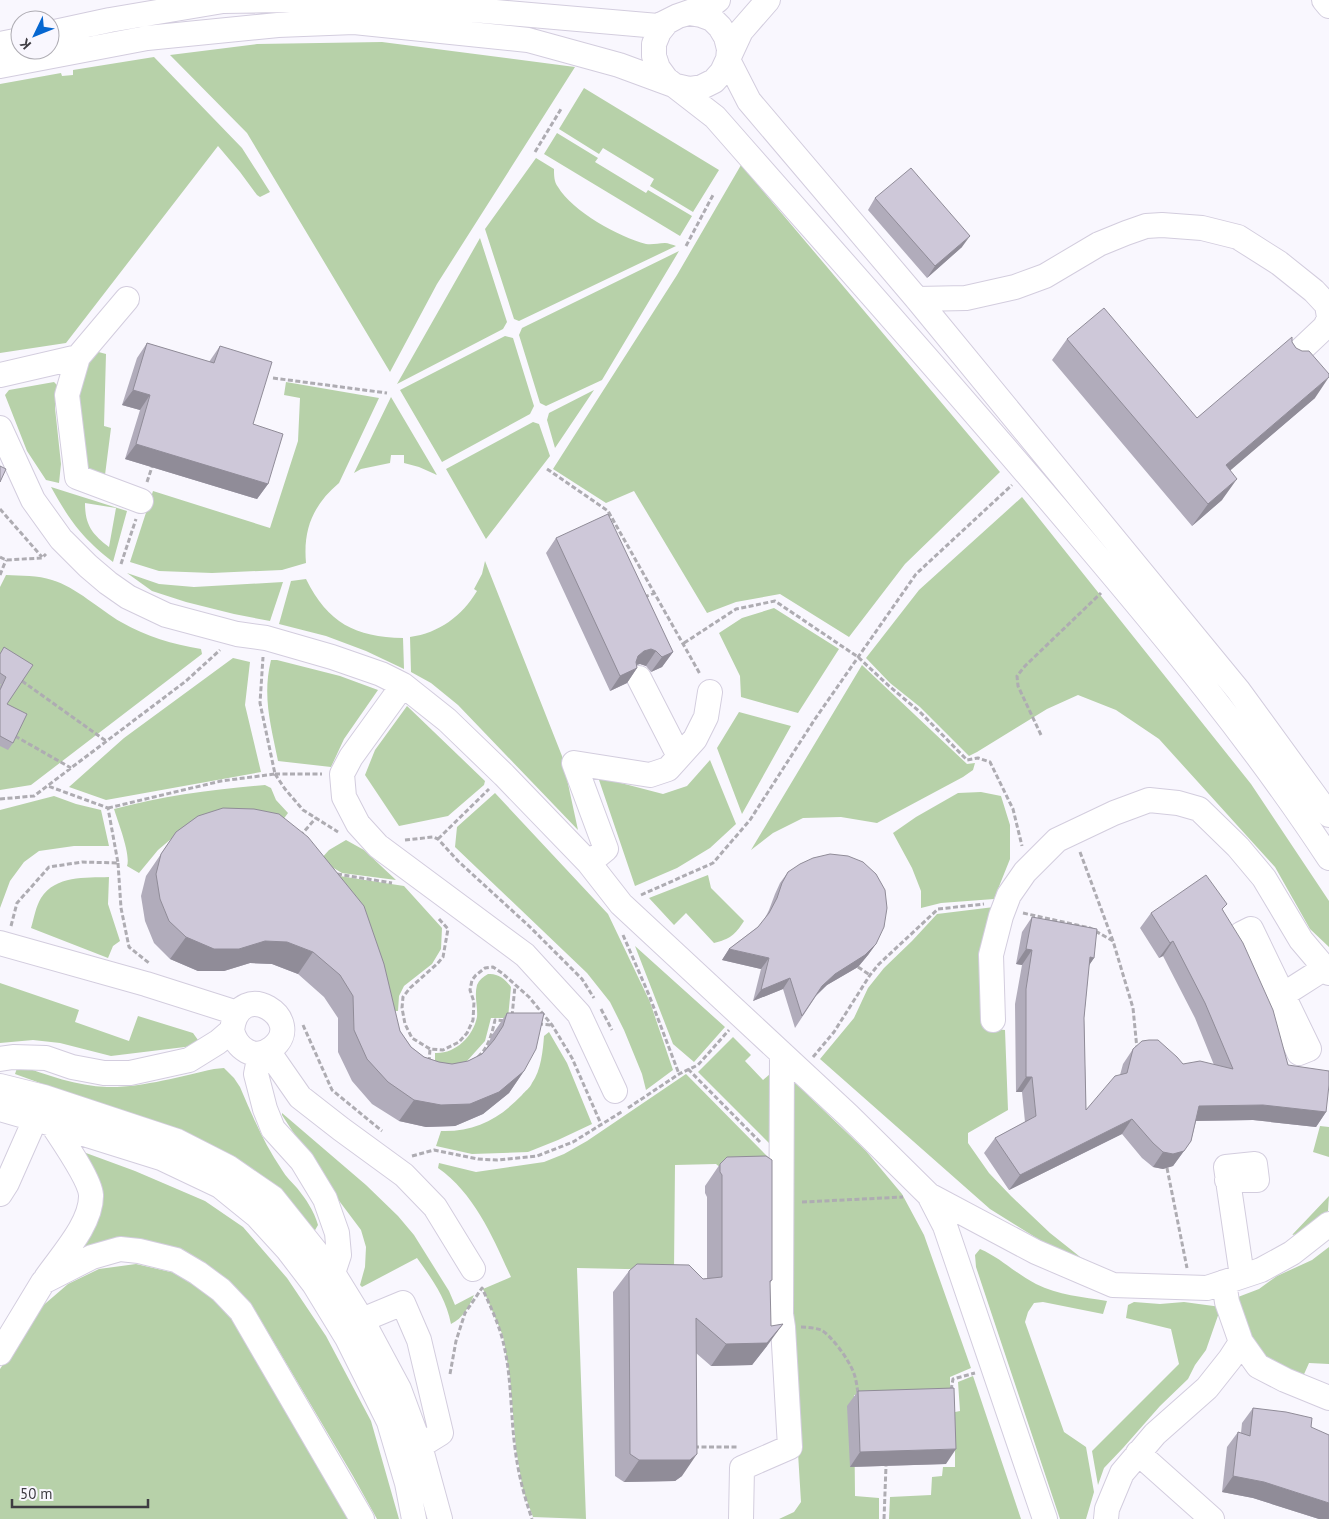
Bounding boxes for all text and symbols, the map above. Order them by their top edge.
north arrow [10,10,60,60]
text: K [16,34,35,53]
scale bar [12,1476,149,1508]
text: 50 m [20,1484,53,1503]

